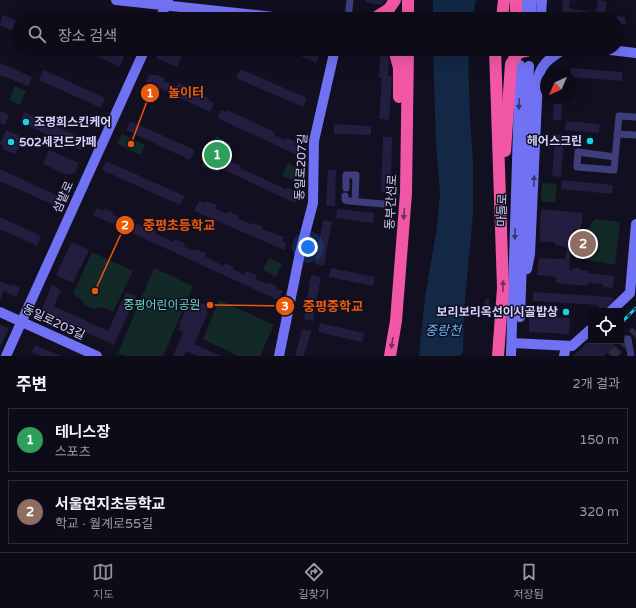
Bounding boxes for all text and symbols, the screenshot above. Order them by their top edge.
search box [12,12,624,56]
icon: search [26,23,48,45]
text: 장소 검색 [58,27,117,45]
north arrow [540,68,576,104]
callout: 놀이터 [140,80,212,105]
text: 놀이터 [168,85,204,101]
text: 1 [146,86,154,100]
one-way arrow [515,98,522,110]
place label: 조명희스킨케어 [34,115,111,129]
marker: 조명희스킨케어 [21,117,31,127]
street label: 동일로207길 [292,133,310,201]
place label: 헤어스크린 [527,134,582,148]
place label: 502세컨드카페 [19,135,97,149]
marker: 헤어스크린 [585,136,595,146]
marker: 502세컨드카페 [6,137,16,147]
pin: 1 [204,140,230,170]
street label: 동부간선로 [383,174,399,230]
one-way arrow [530,175,537,187]
street label: 섬밭로 [50,179,76,215]
street label: 마들로 [494,193,510,227]
one-way arrow [401,208,408,220]
callout: 중평초등학교 [115,213,223,238]
text: 2 [121,218,129,232]
text: 중평초등학교 [143,218,215,234]
one-way arrow [512,228,518,241]
pin: 2 [570,229,596,259]
your location [298,237,318,257]
one-way arrow [500,279,506,292]
callout: 중평중학교 [275,294,371,319]
park label: 중평어린이공원 [123,298,201,312]
text: 3 [281,299,289,313]
text: 중평중학교 [303,299,363,315]
street label: 동일로203길 [21,302,87,342]
place label: 보리보리옥선이시골밥상 [437,305,558,319]
marker: 보리보리옥선이시골밥상 [561,307,571,317]
map controls [588,308,624,344]
button: locate [588,308,624,344]
water label: 중랑천 [425,323,462,339]
one-way arrow [389,337,395,349]
text: 주변 [16,374,47,395]
text: 2개 결과 [573,376,620,392]
text: 테니스장 [55,423,110,441]
text: 1 [26,432,34,448]
text: 150 m [579,432,619,448]
text: 스포츠 [55,444,91,460]
text: 서울연지초등학교 [55,495,165,513]
text: 2 [26,504,34,520]
text: 320 m [579,504,619,520]
text: 학교 · 월계로55길 [55,516,153,532]
tab: 지도 [92,561,114,601]
tab: 길찾기 [299,561,329,601]
tab: 저장됨 [513,561,544,601]

